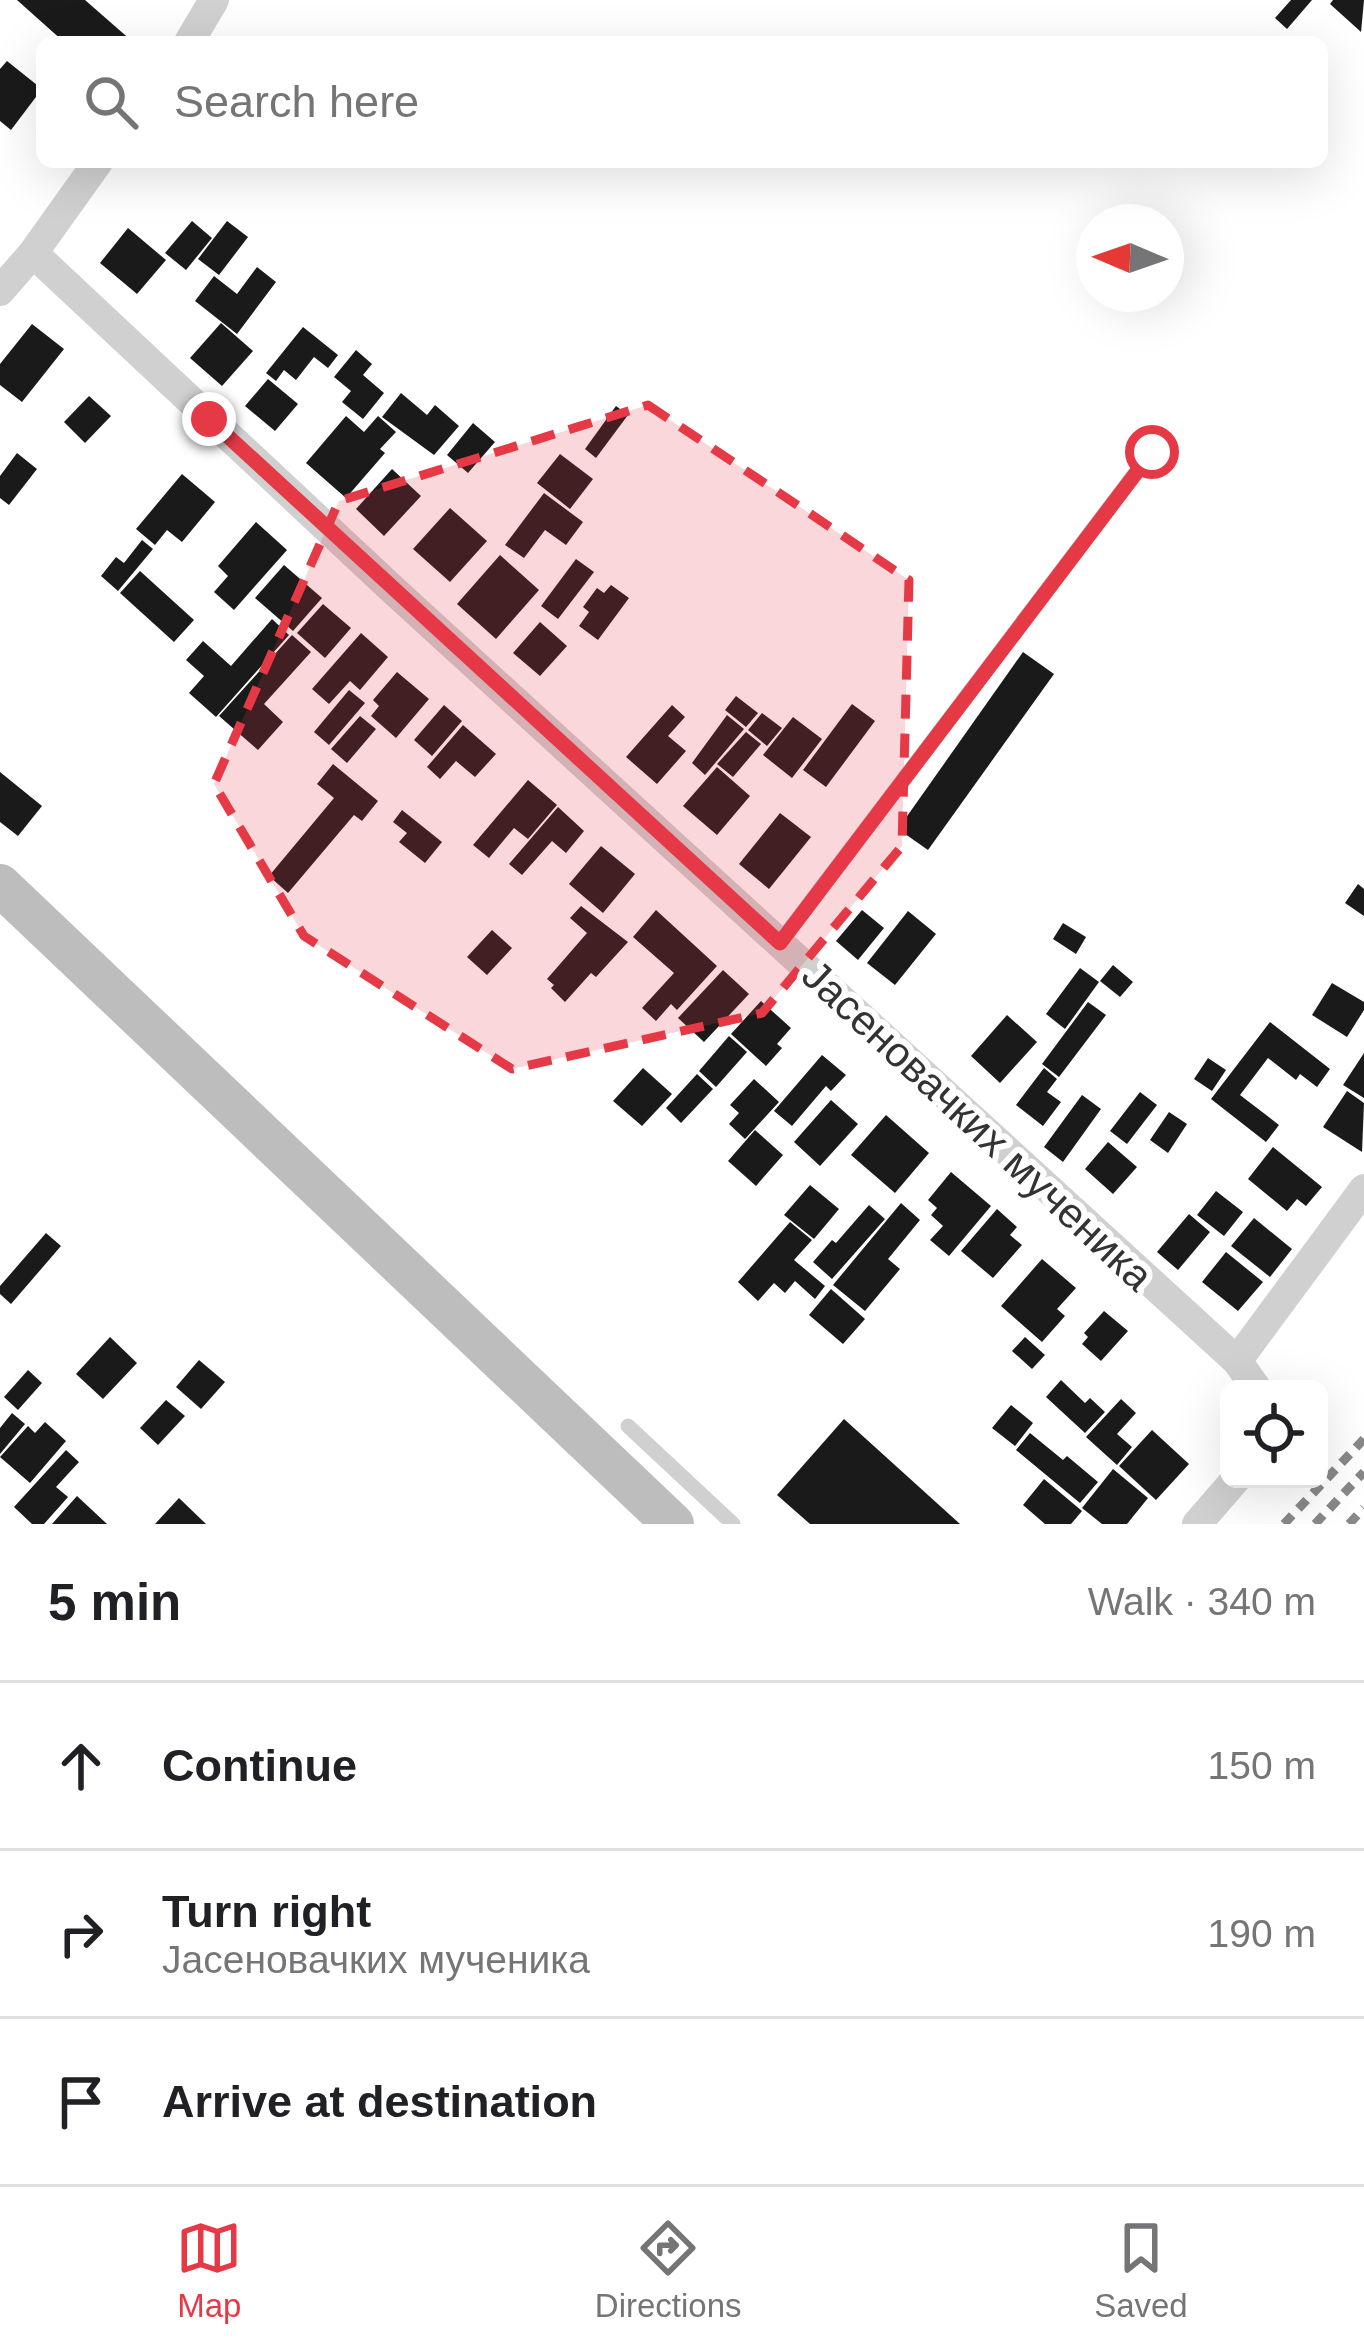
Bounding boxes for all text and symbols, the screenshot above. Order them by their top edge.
search box [36,36,1328,168]
icon: search [78,69,144,135]
text: Search here [174,76,419,127]
north arrow [1076,204,1184,312]
route end [182,392,236,446]
route start [1125,425,1179,479]
street label: Јасеновачких мученика [793,951,1163,1300]
map controls [1220,1380,1328,1488]
button: locate [1220,1380,1328,1488]
text: 5 min [48,1574,181,1631]
text: Walk · 340 m [1088,1580,1316,1623]
icon: ahead [48,1733,114,1799]
text: Continue [162,1740,357,1791]
text: 150 m [1208,1744,1316,1787]
text: Turn right [162,1886,371,1937]
icon: right [48,1901,114,1967]
text: 190 m [1208,1912,1316,1955]
text: Јасеновачких мученика [162,1938,590,1981]
icon: arrive [48,2069,114,2135]
text: Arrive at destination [162,2076,597,2127]
tab: Map [176,2215,242,2325]
tab: Directions [595,2215,742,2325]
tab: Saved [1094,2215,1188,2325]

